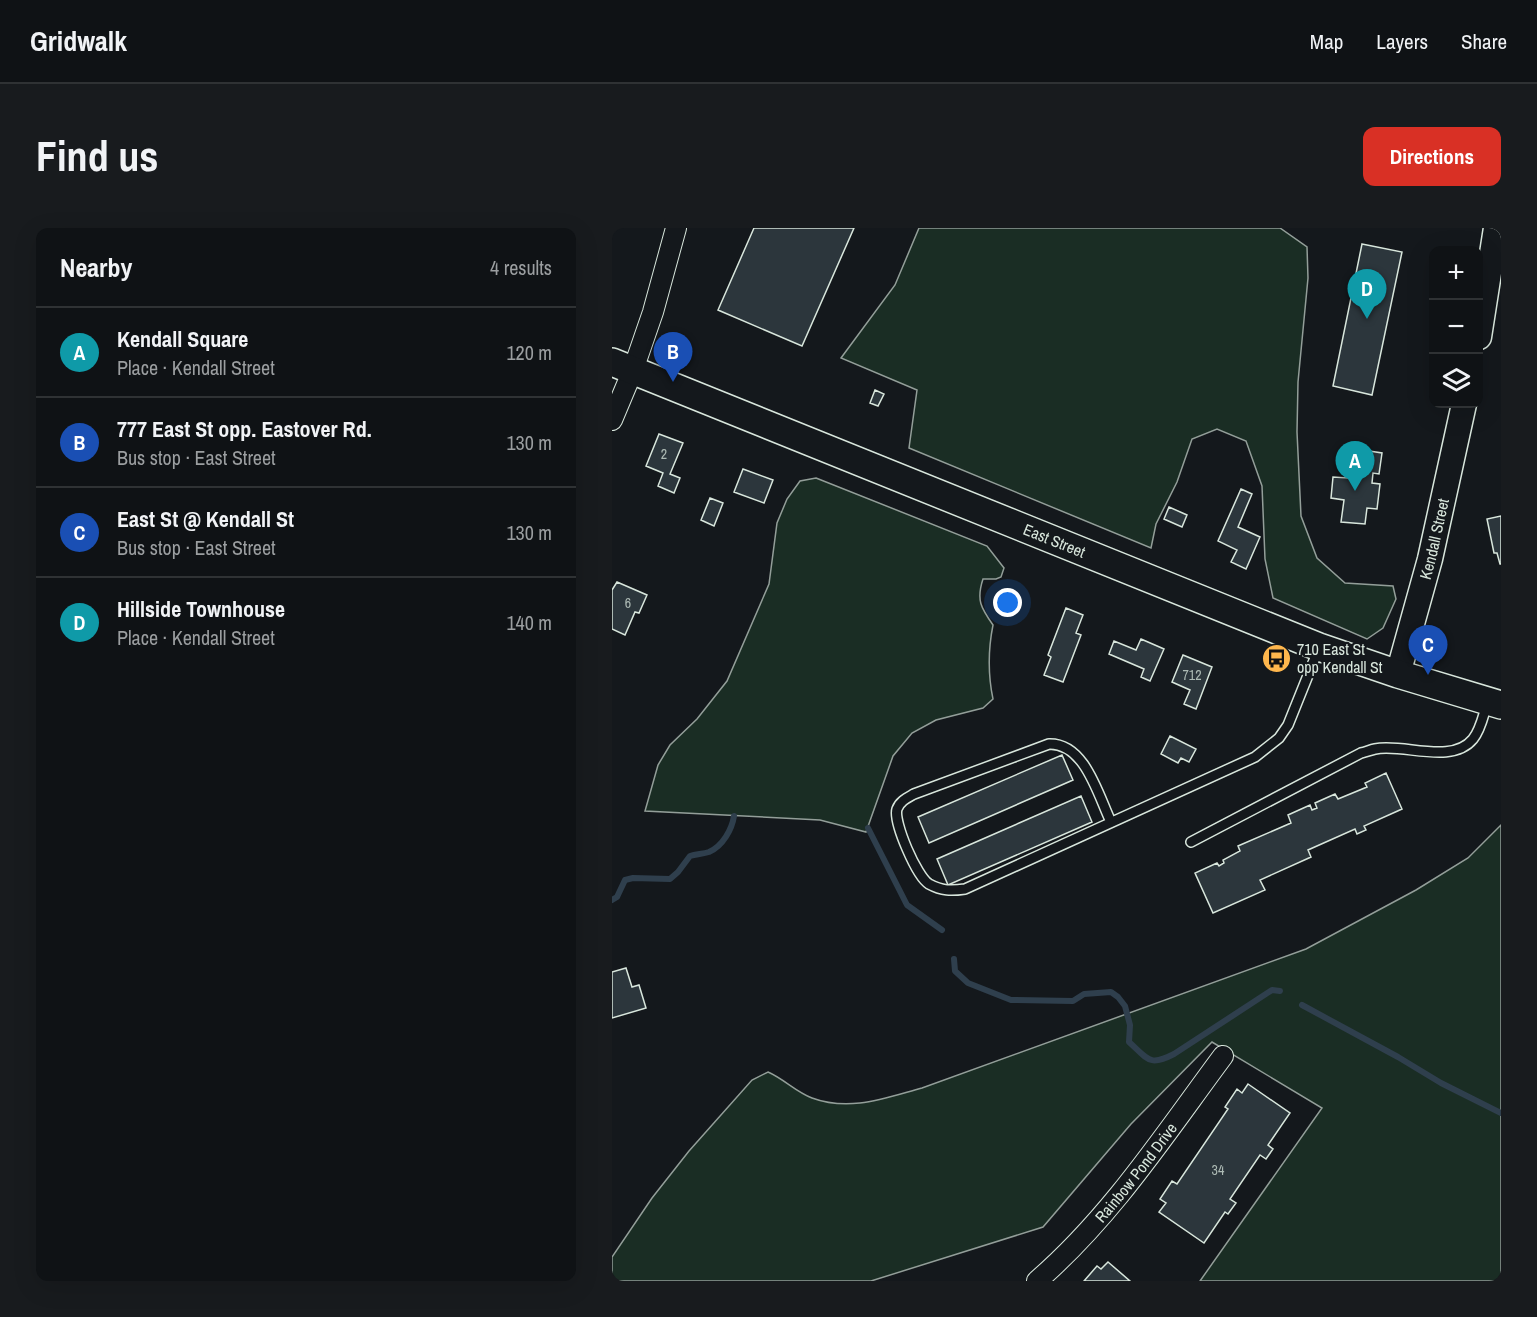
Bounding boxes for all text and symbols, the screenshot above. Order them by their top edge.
text: Gridwalk [30,22,127,60]
text: Map [1310,27,1343,56]
text: Layers [1376,27,1428,56]
text: Share [1461,27,1507,56]
button: Directions [1363,127,1501,186]
text: Find us [36,128,158,184]
map controls [1429,246,1483,408]
button: + [1429,246,1483,300]
text: Nearby [60,250,132,285]
text: 4 results [490,254,552,281]
pin: D [1348,270,1386,319]
button: − [1429,300,1483,354]
text: Kendall Square [117,324,248,354]
pin: B [654,332,692,382]
text: A [74,339,85,366]
text: 120 m [506,339,552,366]
text: Place · Kendall Street [117,354,275,381]
button: layers [1429,354,1483,408]
text: 777 East St opp. Eastover Rd. [117,414,372,444]
text: B [74,429,85,456]
text: 130 m [506,429,552,456]
pin: A [1336,442,1374,491]
text: Bus stop · East Street [117,444,276,471]
house number: 2 [661,445,667,463]
street label: Kendall Street [1414,496,1454,582]
text: East St @ Kendall St [117,504,294,534]
street label: East Street [1020,518,1089,563]
text: C [74,519,85,546]
text: 130 m [506,519,552,546]
text: Bus stop · East Street [117,534,276,561]
your location [993,588,1022,617]
text: Hillside Townhouse [117,594,285,624]
house number: 6 [625,594,631,612]
text: D [74,609,85,636]
text: 140 m [506,609,552,636]
text: Place · Kendall Street [117,624,275,651]
pin: C [1408,626,1448,675]
place label: 710 East St opp Kendall St [1297,638,1383,678]
bus stop icon: 710 East St opp Kendall St [1260,642,1292,674]
house number: 712 [1182,666,1202,684]
street label: Rainbow Pond Drive [1090,1118,1182,1227]
house number: 34 [1212,1161,1225,1179]

